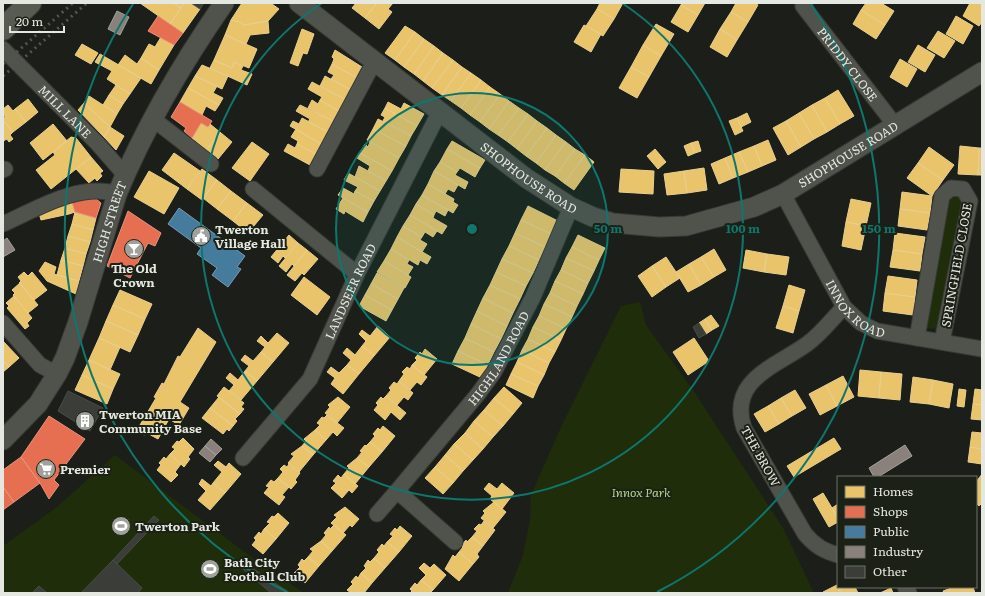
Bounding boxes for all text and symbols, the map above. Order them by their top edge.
scale bar [10,8,64,34]
text: 20 m [16,12,43,30]
street label: PRIDDY CLOSE [813,23,883,105]
street label: MILL LANE [35,81,96,142]
street label: SHOPHOUSE ROAD [794,117,901,192]
street label: SHOPHOUSE ROAD [477,137,580,218]
street label: HIGH STREET [88,178,131,265]
street label: SPRINGFIELD CLOSE [936,201,976,329]
text: 50 m [594,219,622,237]
text: 100 m [726,219,760,237]
text: 150 m [862,219,896,237]
place label: Twerton Village Hall [215,220,287,252]
centre of rings [465,222,479,236]
public building icon: Twerton Village Hall [190,225,212,247]
bar icon: The Old Crown [123,238,145,260]
street label: LANDSEER ROAD [320,240,380,342]
place label: The Old Crown [111,259,157,291]
street label: INNOX ROAD [822,276,886,341]
street label: HIGHLAND ROAD [463,308,533,409]
place label: Twerton MIA Community Base [99,405,202,437]
building icon: Twerton MIA Community Base [74,410,96,432]
street label: THE BROW [737,422,785,490]
supermarket icon: Premier [35,458,57,480]
place label: Premier [60,460,111,478]
legend [837,476,977,588]
text: Homes [873,482,913,500]
park label: Innox Park [611,483,671,501]
text: Shops [873,502,908,520]
sports icon: Twerton Park [110,515,132,537]
place label: Twerton Park [135,517,221,535]
text: Public [873,522,909,540]
text: Industry [873,542,923,560]
place label: Bath City Football Club [224,553,305,585]
sports icon: Bath City Football Club [199,558,221,580]
text: Other [873,562,907,580]

